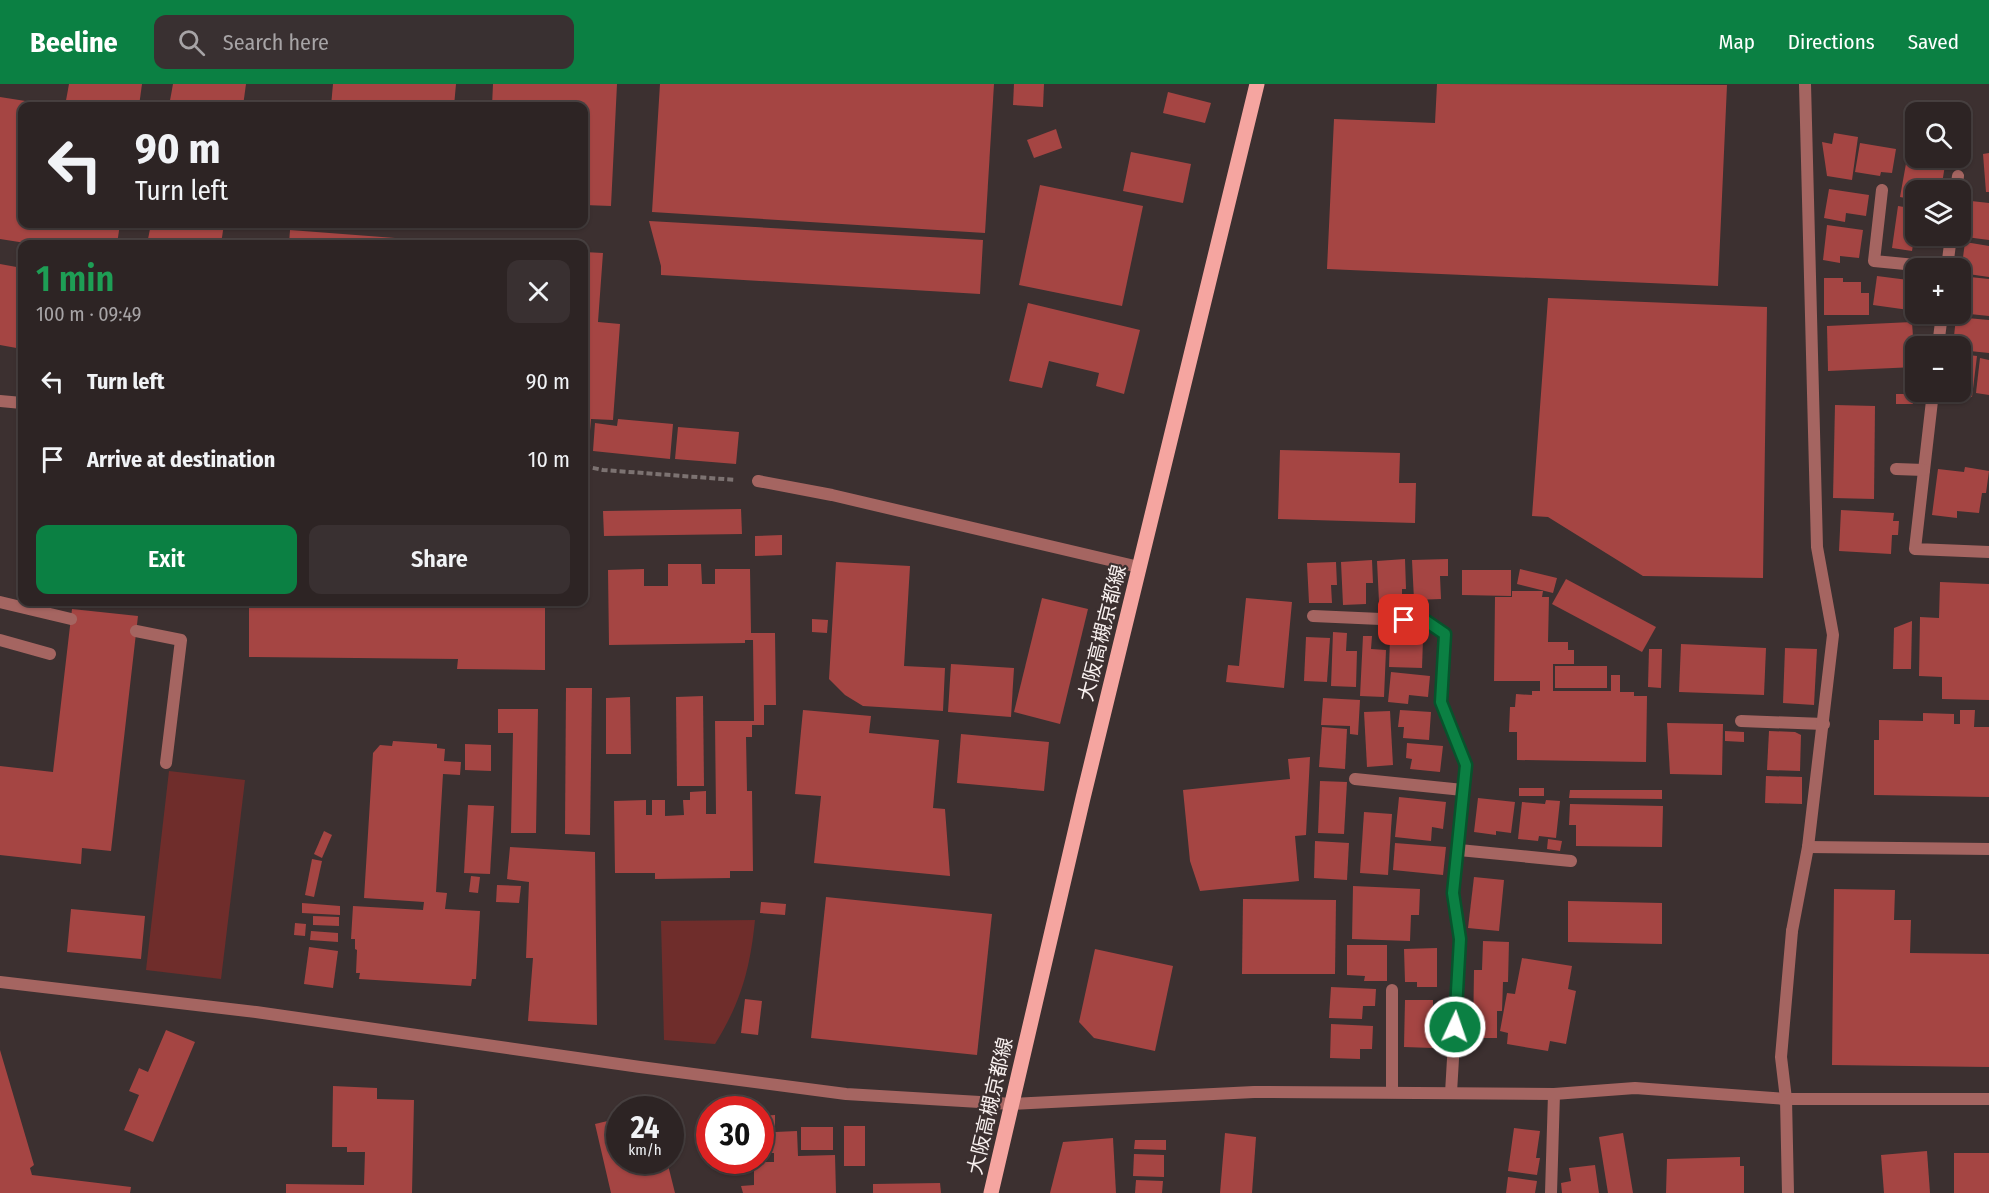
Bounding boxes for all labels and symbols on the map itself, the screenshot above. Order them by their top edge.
street label: 大阪高槻京都線 [1073,562,1131,704]
pin [1378,594,1429,645]
position arrow [1423,995,1487,1059]
street label: 大阪高槻京都線 [963,1035,1017,1177]
speed limit sign: 30 [696,1096,774,1174]

